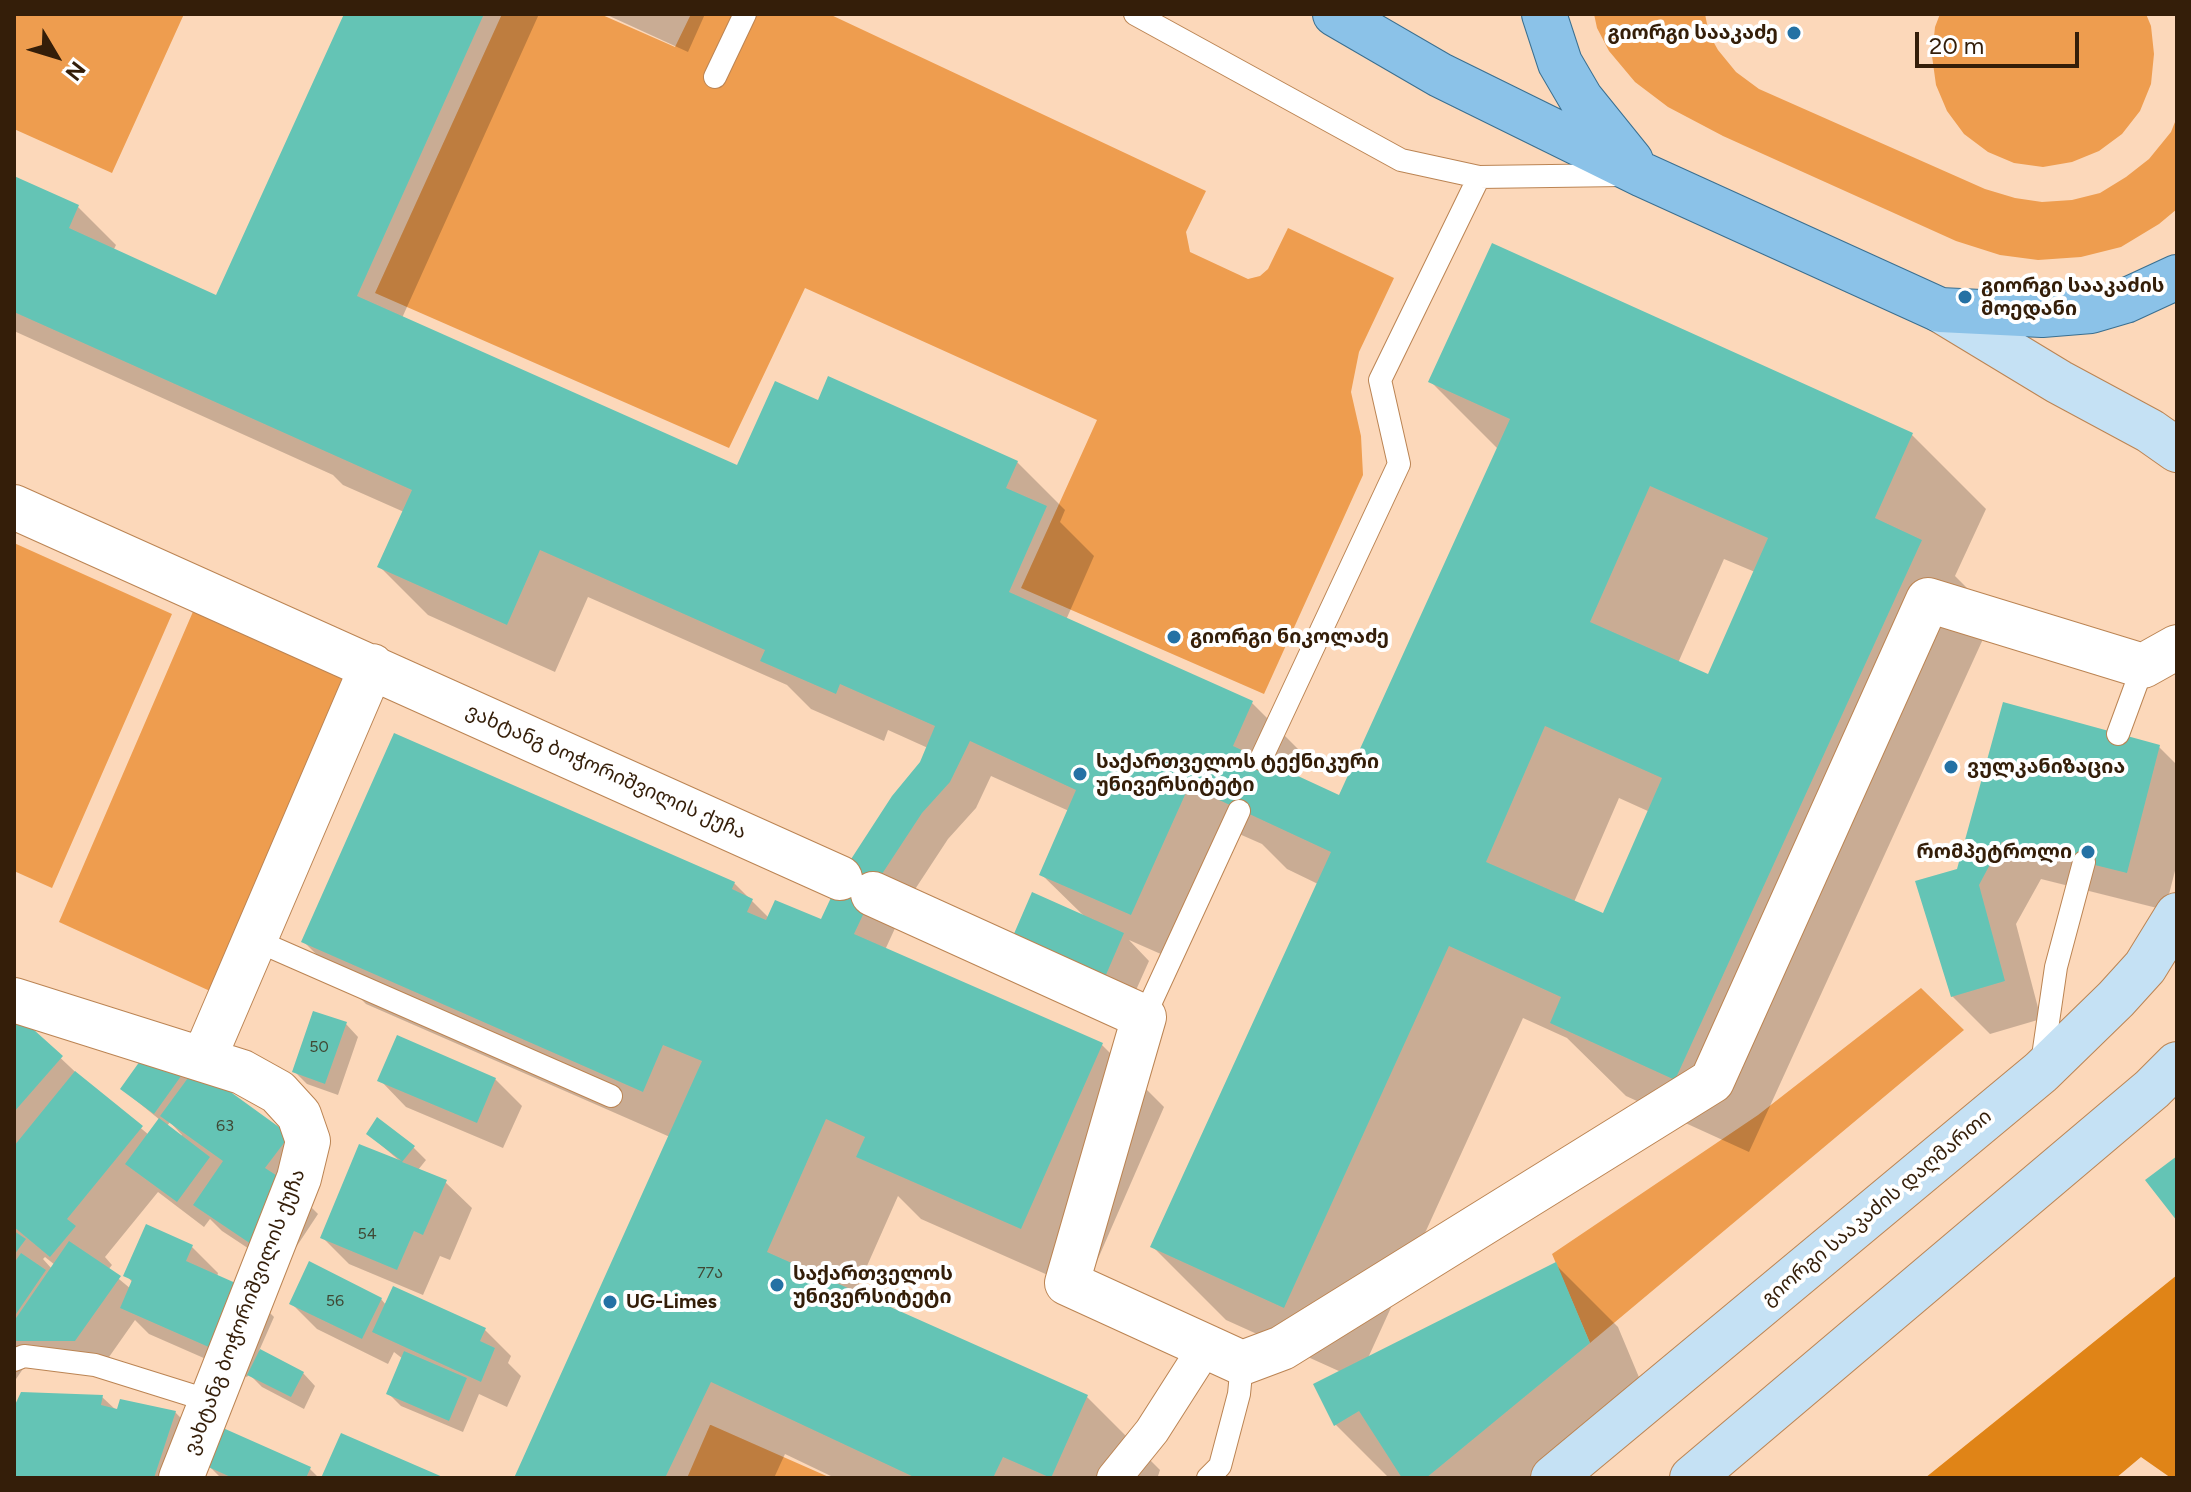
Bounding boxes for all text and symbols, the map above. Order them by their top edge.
north arrow [16,16,96,96]
scale bar [1919,16,2083,66]
place label: გიორგი სააკაძე [1608,21,1778,45]
marker: გიორგი სააკაძე [1785,24,1803,42]
text: 20 m [1929,31,1984,60]
text: N [59,56,91,86]
place label: გიორგი სააკაძის მოედანი [1981,274,2164,321]
marker: გიორგი სააკაძის მოედანი [1956,288,1974,306]
place label: გიორგი ნიკოლაძე [1190,625,1389,649]
marker: გიორგი ნიკოლაძე [1165,628,1183,646]
street label: ვახტანგ ბოჭორიშვილის ქუჩა [462,699,750,845]
place label: საქართველოს ტექნიკური უნივერსიტეტი [1096,750,1379,797]
place label: ვულკანიზაცია [1967,755,2125,779]
marker: ვულკანიზაცია [1942,758,1960,776]
marker: საქართველოს ტექნიკური უნივერსიტეტი [1071,765,1089,783]
place label: რომპეტროლი [1917,840,2072,864]
marker: რომპეტროლი [2079,843,2097,861]
house number: 50 [309,1037,329,1057]
street label: გიორგი სააკაძის დაღმართი [1757,1105,1997,1311]
house number: 63 [216,1116,234,1136]
street label: ვახტანგ ბოჭორიშვილის ქუჩა [179,1166,311,1458]
house number: 54 [357,1224,377,1244]
place label: საქართველოს უნივერსიტეტი [793,1262,953,1309]
house number: 77ა [697,1263,723,1283]
marker: საქართველოს უნივერსიტეტი [768,1276,786,1294]
place label: UG-Limes [626,1290,717,1314]
house number: 56 [326,1291,344,1311]
marker: UG-Limes [601,1293,619,1311]

